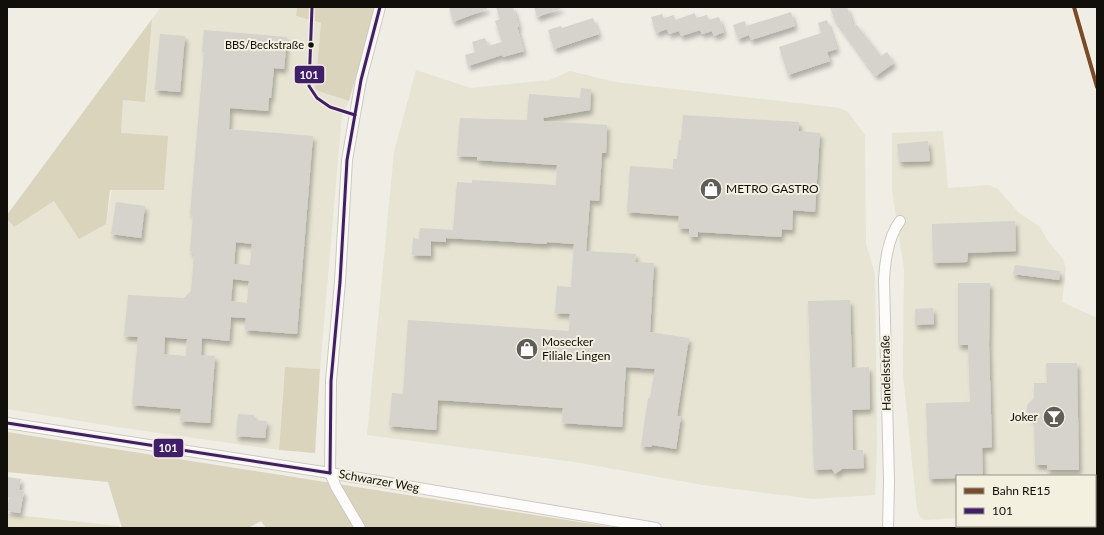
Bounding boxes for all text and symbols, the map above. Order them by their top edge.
place label: BBS/Beckstraße [225,38,304,51]
marker: BBS/Beckstraße [306,40,316,50]
line badge: 101 [294,65,325,84]
text: 101 [299,68,319,81]
shop icon: METRO GASTRO [698,176,724,202]
place label: METRO GASTRO [726,181,819,196]
place label: Mosecker Filiale Lingen [542,334,610,363]
street label: Handelsstraße [877,335,894,411]
shop icon: Mosecker Filiale Lingen [514,336,540,362]
bar icon: Joker [1041,404,1067,430]
place label: Joker [1010,409,1039,424]
line badge: 101 [153,438,184,458]
text: 101 [158,441,178,454]
street label: Schwarzer Weg [338,466,421,495]
legend [956,475,1096,527]
text: Bahn RE15 [992,483,1050,498]
text: 101 [992,503,1013,518]

